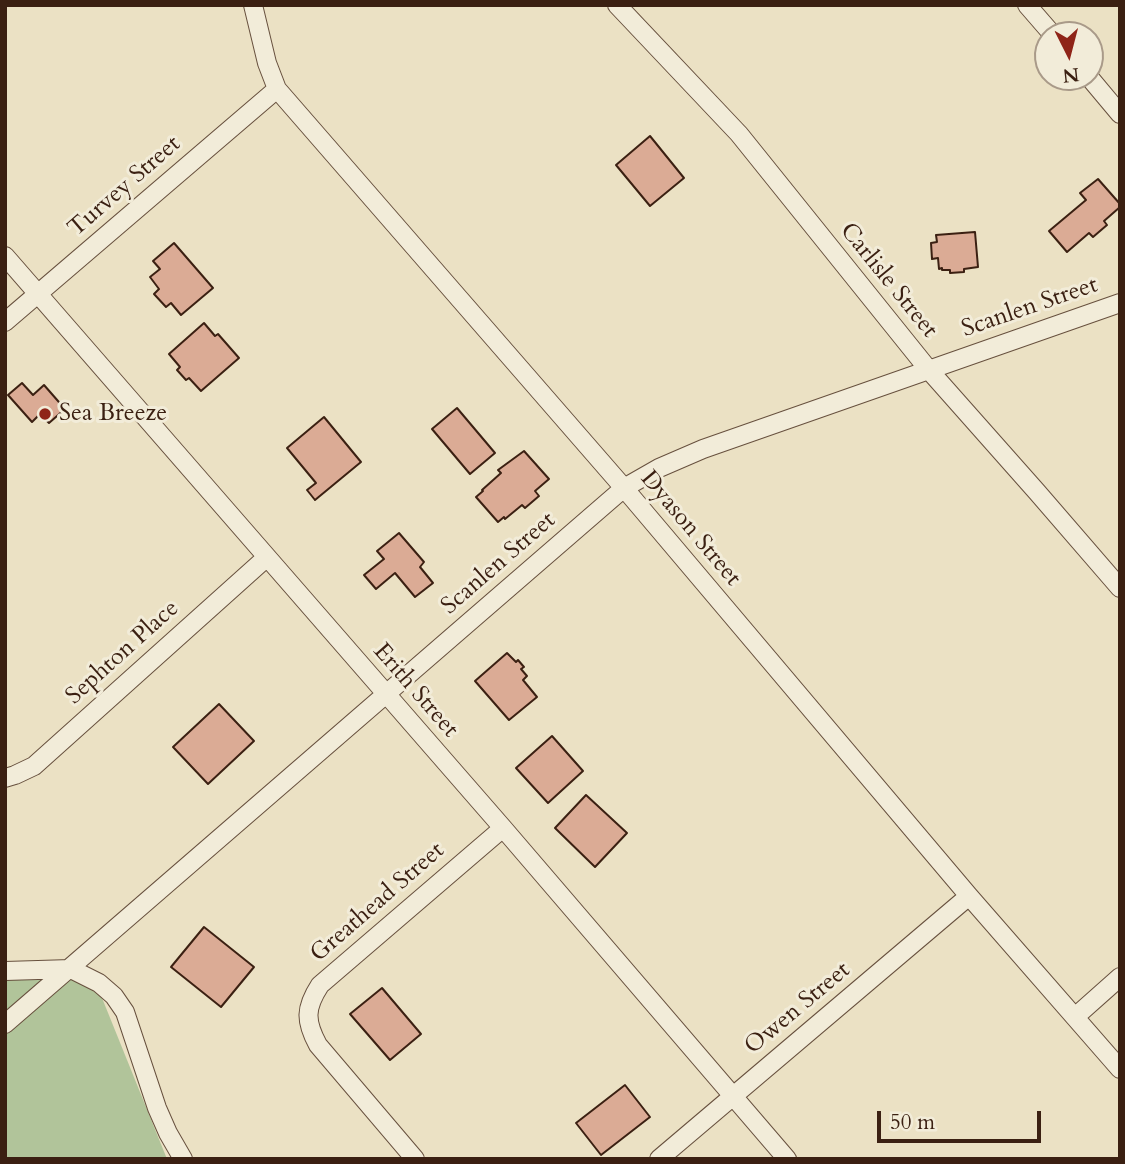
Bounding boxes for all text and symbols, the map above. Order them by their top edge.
north arrow [1034,21,1104,91]
text: N [1061,61,1081,89]
street label: Turvey Street [63,130,187,244]
street label: Carlisle Street [833,218,943,344]
street label: Scanlen Street [958,271,1102,345]
place label: Sea Breeze [59,400,167,428]
marker: Sea Breeze [37,406,53,422]
street label: Dyason Street [634,466,746,592]
street label: Scanlen Street [436,507,562,621]
street label: Sephton Place [61,595,185,711]
street label: Erith Street [366,638,464,744]
street label: Greathead Street [305,837,451,969]
street label: Owen Street [739,957,857,1061]
scale bar [880,1098,1044,1142]
text: 50 m [890,1108,935,1137]

